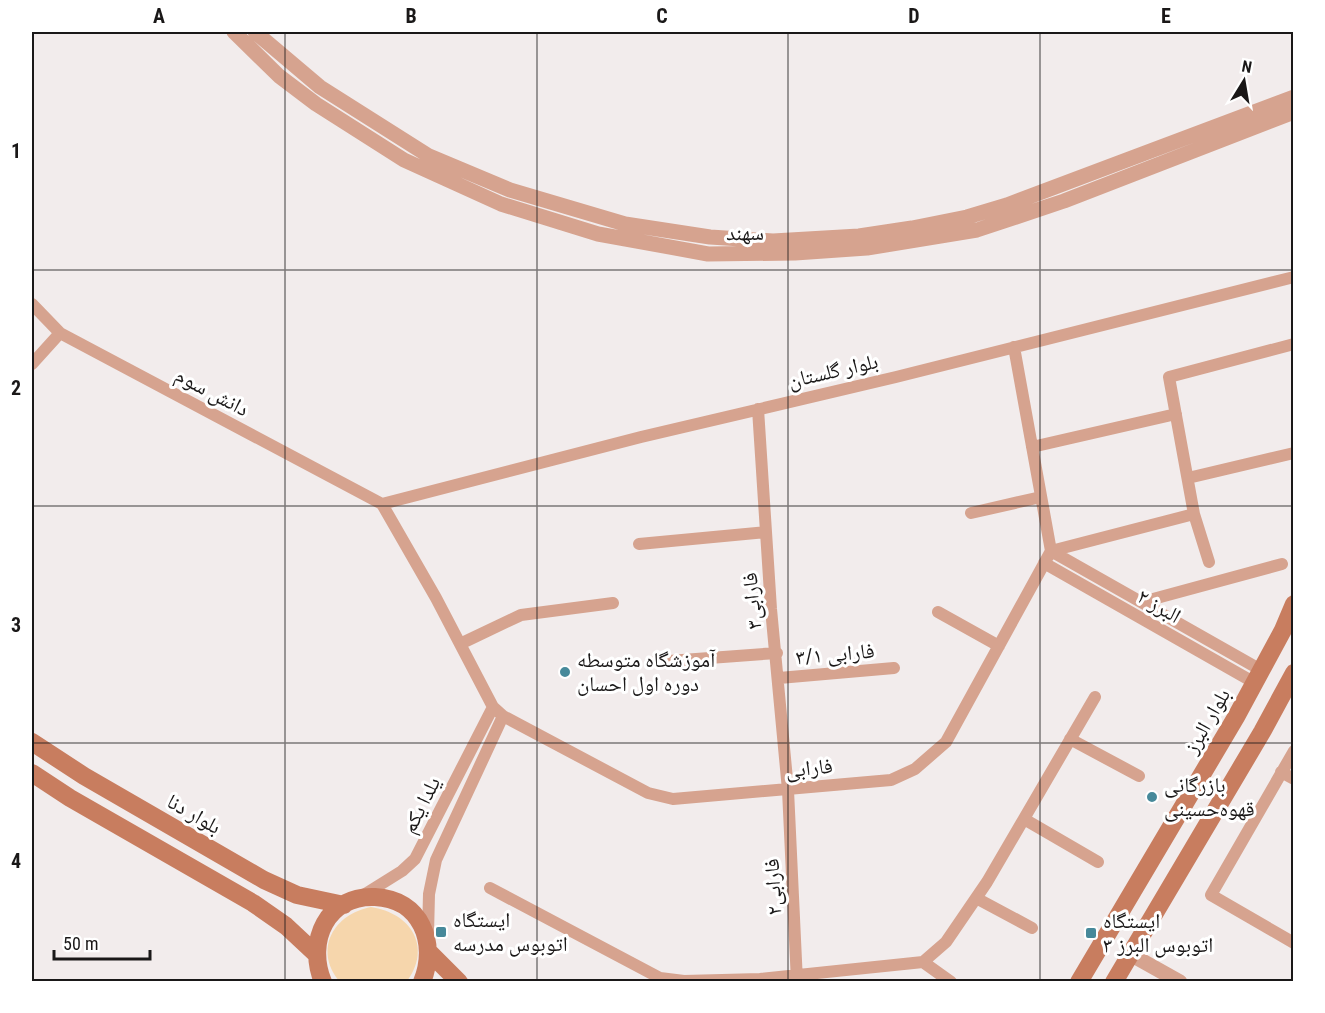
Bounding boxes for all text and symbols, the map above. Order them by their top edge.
text: A [153,4,165,28]
text: B [405,4,417,28]
text: C [656,4,668,28]
text: D [908,4,920,28]
text: E [1161,4,1171,28]
north arrow [1214,51,1274,111]
text: N [1240,57,1253,77]
text: 1 [11,139,21,163]
street label: سهند [726,221,764,245]
street label: بلوار گلستان [786,349,880,393]
street label: دانش سوم [170,363,253,423]
text: 2 [11,376,21,400]
street label: فارابی۳ [738,572,767,630]
street label: البرز ۲ [1133,584,1185,628]
text: 3 [11,613,21,637]
street label: فارابی ۳/۱ [795,639,875,670]
place label: آموزشگاه متوسطه دوره اول احسان [577,648,716,696]
marker: آموزشگاه متوسطه دوره اول احسان [558,665,572,679]
street label: بلوار البرز [1178,684,1235,759]
street label: فارابی [784,754,834,783]
street label: یلدا یکم [397,773,447,838]
place label: بازرگانی قهوه‌حسینی [1164,773,1255,822]
street label: بلوار دنا [163,789,225,839]
marker: بازرگانی قهوه‌حسینی [1145,790,1159,804]
text: 4 [11,849,21,873]
street label: فارابی۲ [760,858,787,916]
place label: ایستگاه اتوبوس مدرسه [453,908,568,957]
place label: ایستگاه اتوبوس البرز ۳ [1103,909,1213,958]
scale bar [54,923,150,961]
marker: ایستگاه اتوبوس مدرسه [434,925,448,939]
marker: ایستگاه اتوبوس البرز ۳ [1084,926,1098,940]
text: 50 m [63,933,98,954]

